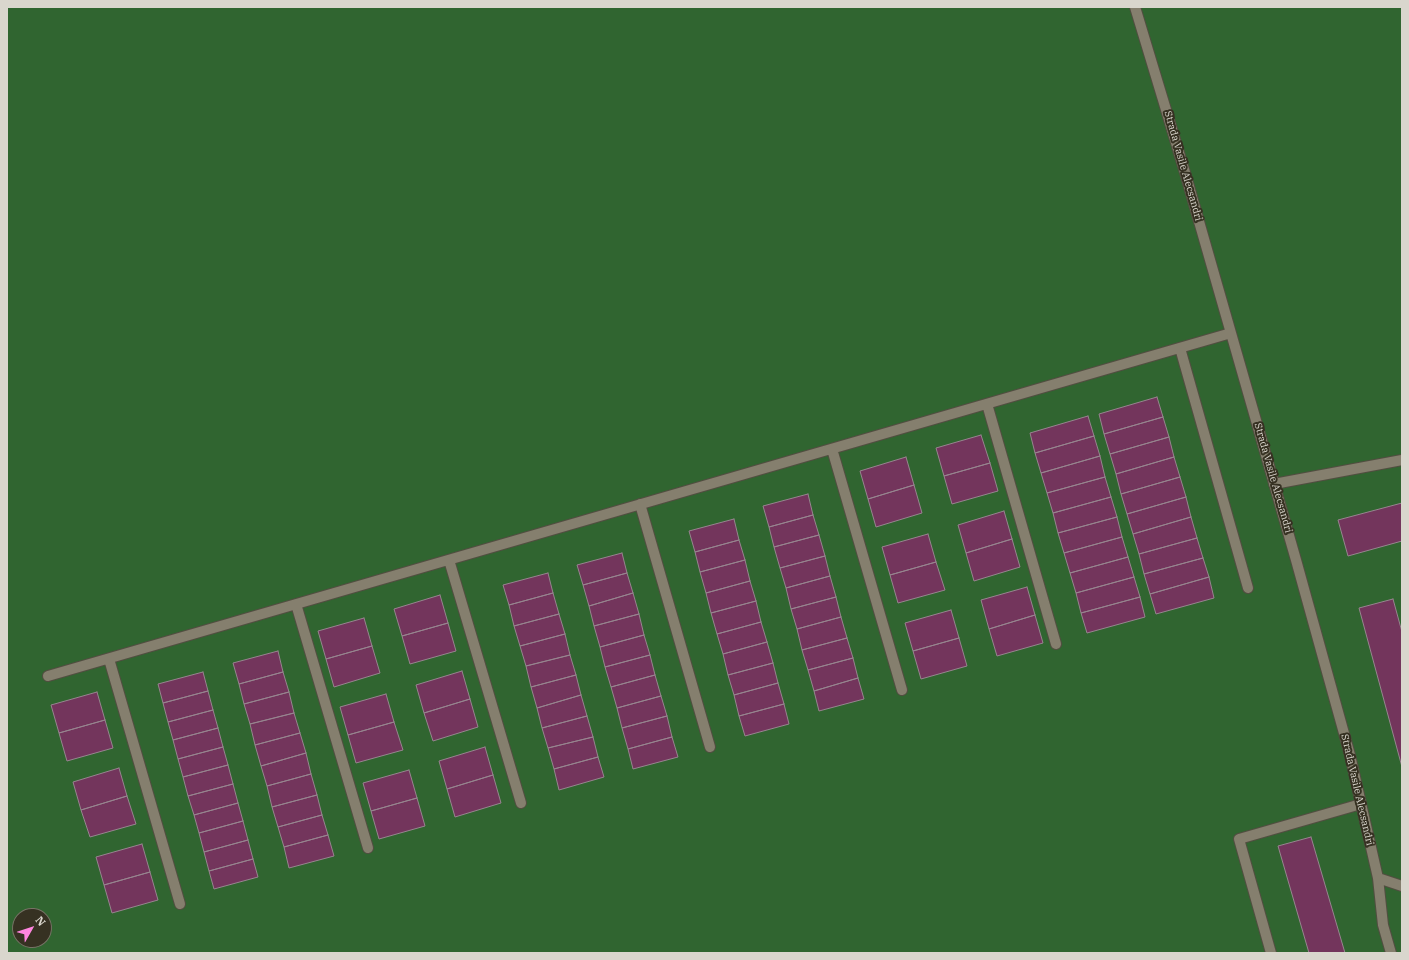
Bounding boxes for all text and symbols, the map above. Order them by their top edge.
street label: Strada Vasile Alecsandri [1162,110,1204,222]
street label: Strada Vasile Alecsandri [1252,422,1294,534]
street label: Strada Vasile Alecsandri [1338,733,1376,847]
north arrow [12,908,52,948]
text: N [32,913,49,929]

